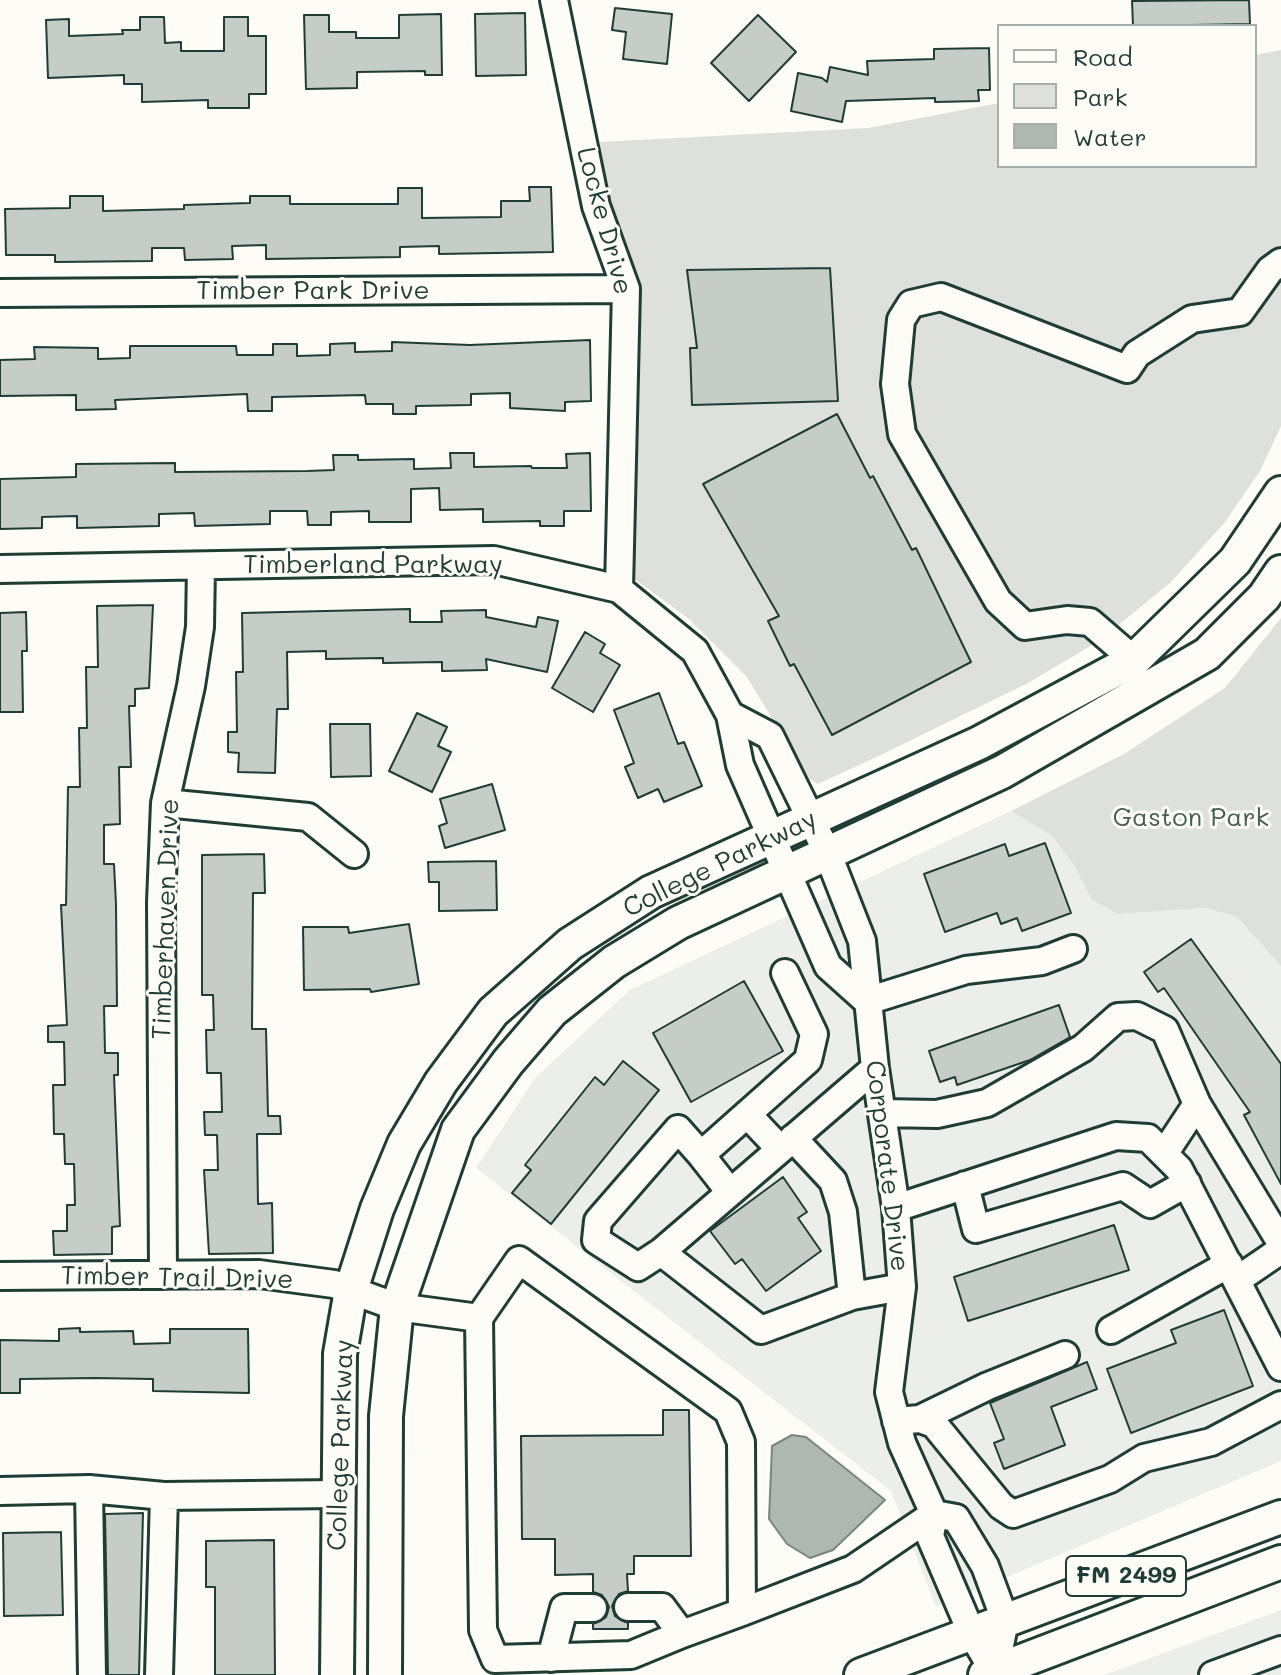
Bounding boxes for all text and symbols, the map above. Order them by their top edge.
legend [997,24,1257,168]
text: Road [1073,41,1133,72]
text: Park [1073,81,1127,112]
text: Water [1073,121,1147,152]
street label: Locke Drive [569,144,639,298]
street label: Timber Park Drive [196,275,430,307]
street label: Timberland Parkway [243,549,503,581]
street label: Timberhaven Drive [146,798,186,1040]
park label: Gaston Park [1113,802,1269,834]
street label: College Parkway [618,804,822,924]
street label: Corporate Drive [859,1059,915,1273]
street label: Timber Trail Drive [61,1260,293,1296]
street label: College Parkway [322,1339,360,1551]
road number: FM 2499 [1066,1556,1186,1596]

